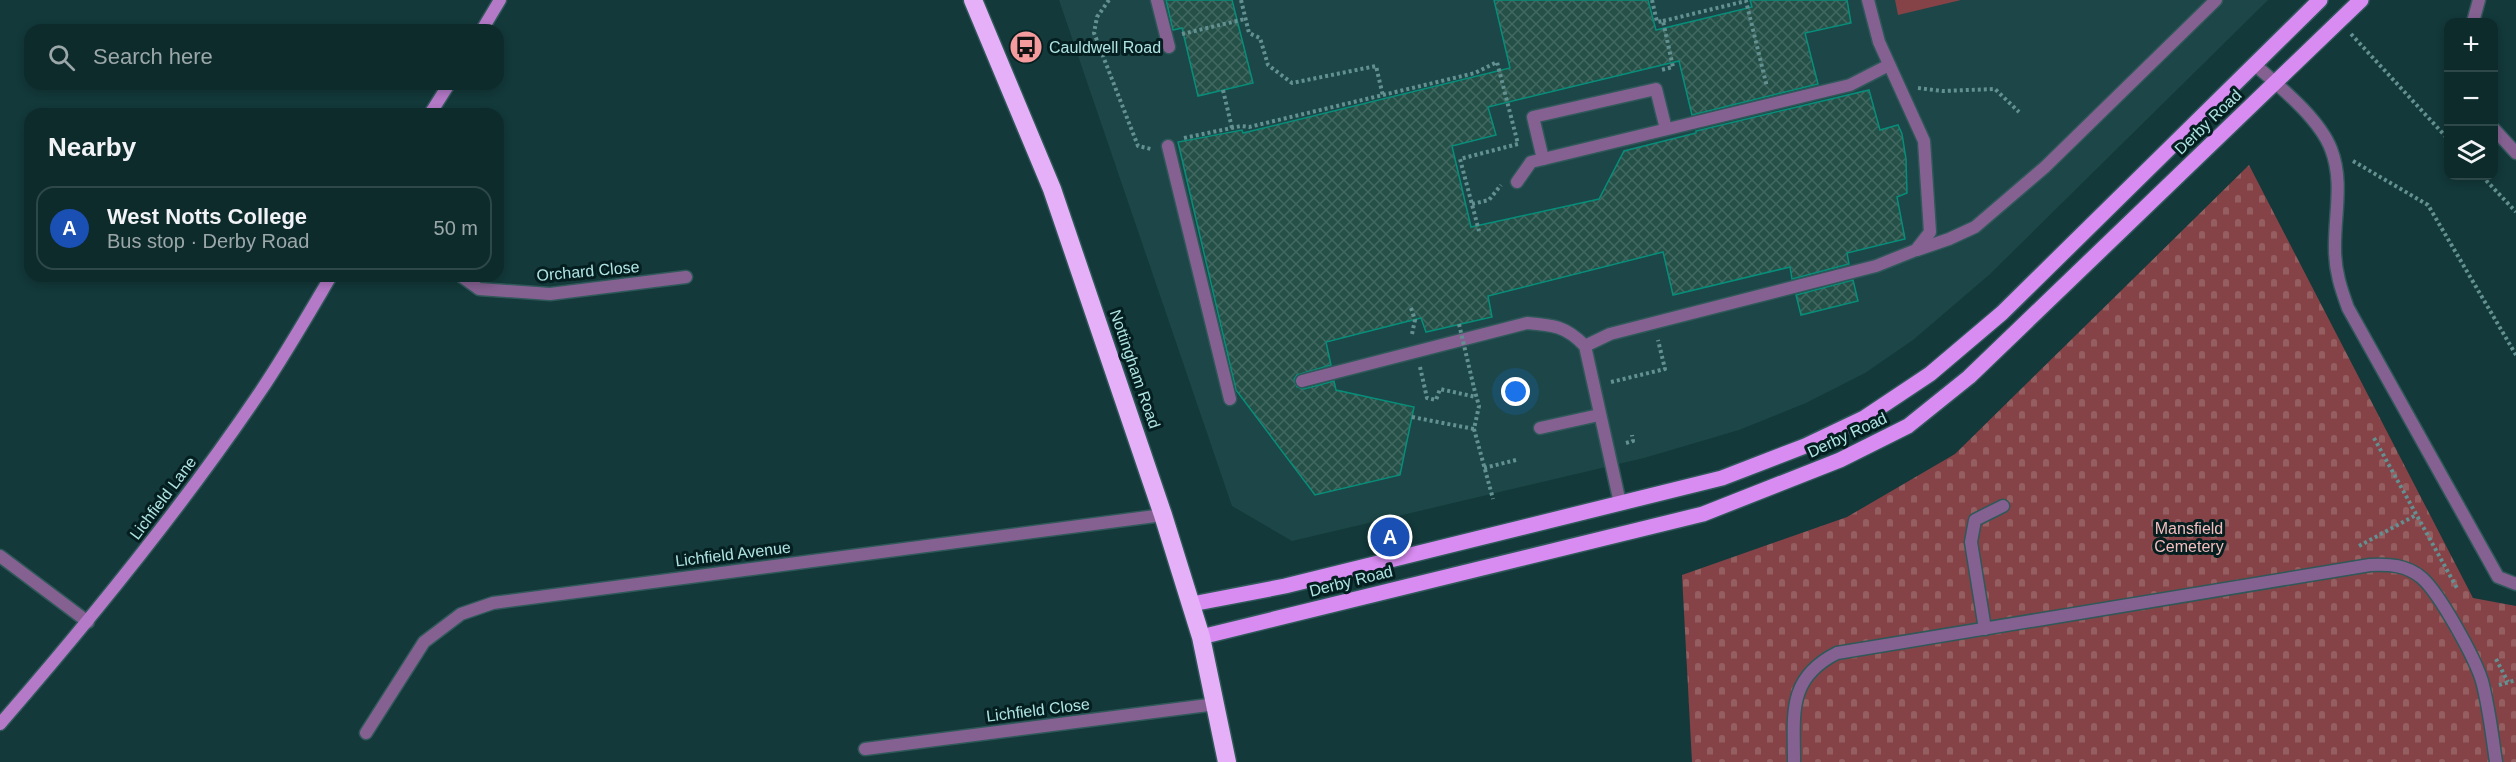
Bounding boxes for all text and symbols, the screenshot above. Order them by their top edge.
map controls [2444,18,2498,180]
button: + [2444,18,2498,72]
search box [24,24,504,90]
bus stop icon: Cauldwell Road [1008,29,1044,65]
place label: Cauldwell Road [1049,39,1161,56]
icon: search [45,41,78,74]
text: Search here [93,44,213,69]
button: − [2444,72,2498,126]
street label: Derby Road [2171,86,2245,158]
button: layers [2444,126,2498,180]
text: Nearby [48,132,136,162]
text: West Notts College [107,204,307,229]
text: A [62,217,77,239]
text: 50 m [434,217,478,239]
text: Bus stop · Derby Road [107,230,309,252]
street label: Orchard Close [536,258,640,284]
street label: Nottingham Road [1107,307,1163,431]
your location [1501,377,1530,406]
street label: Derby Road [1805,409,1889,461]
street label: Lichfield Lane [126,453,200,543]
pin: A [1370,514,1410,560]
park label: Mansfield Cemetery [2154,520,2224,555]
street label: Lichfield Avenue [674,538,792,570]
street label: Derby Road [1308,562,1394,600]
street label: Lichfield Close [985,695,1091,725]

